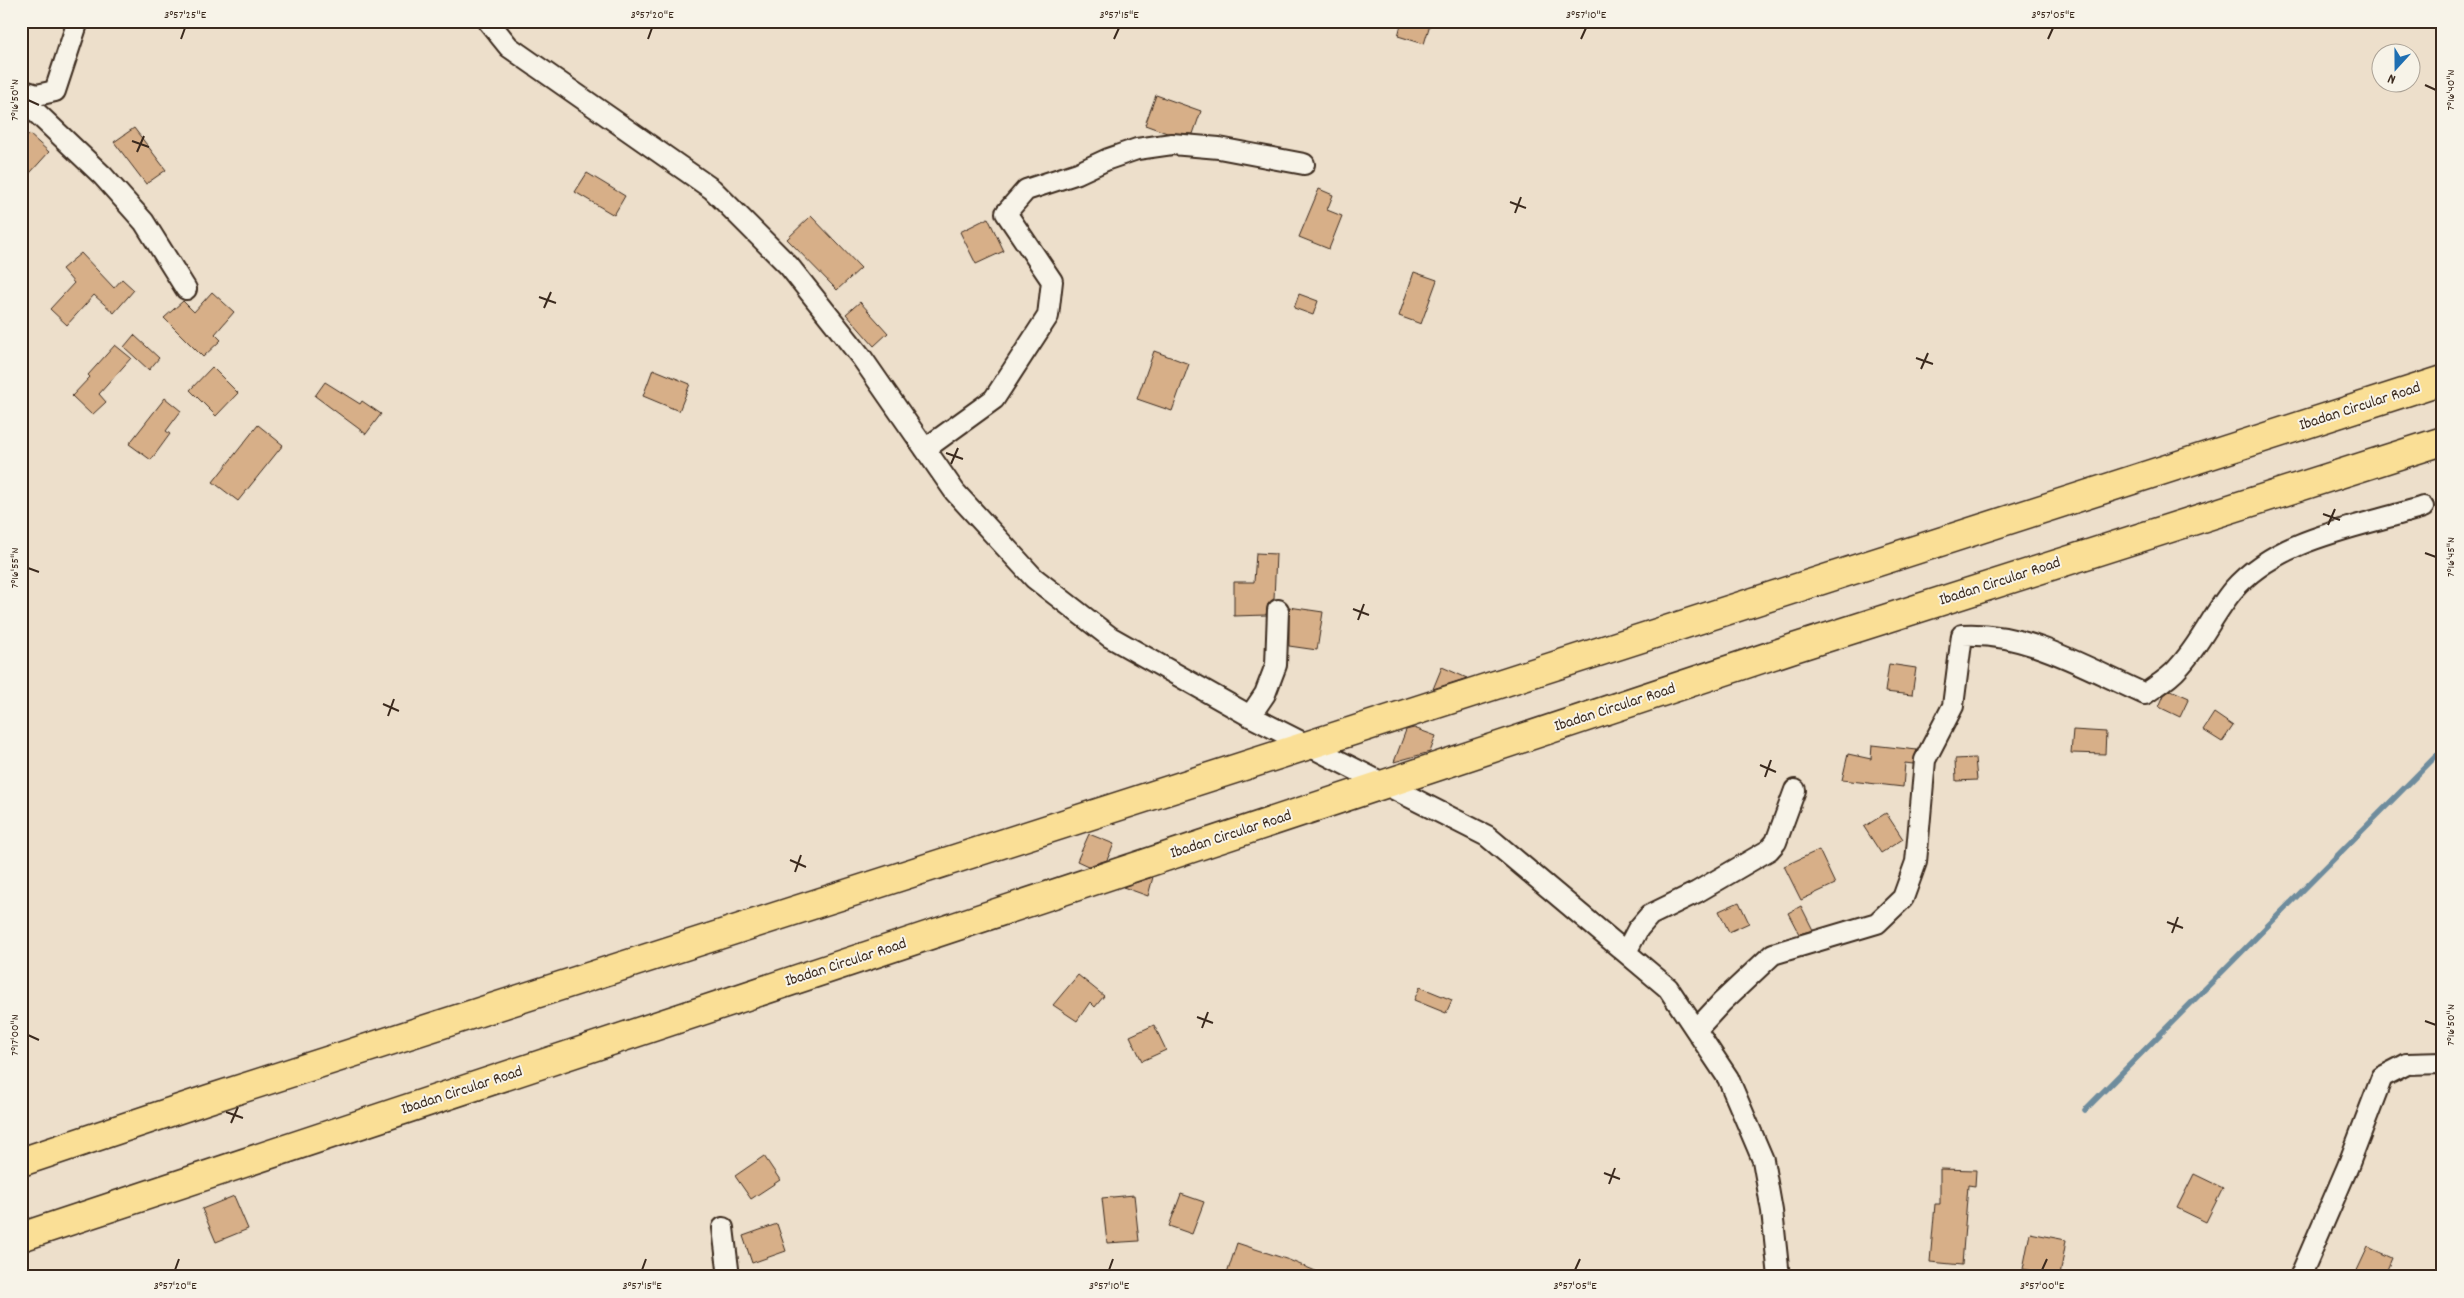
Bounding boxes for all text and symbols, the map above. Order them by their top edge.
text: 3°57'25"E [164,7,207,24]
text: 3°57'20"E [630,7,674,24]
text: 3°57'15"E [1099,7,1139,24]
text: 3°57'10"E [1566,7,1607,24]
text: 3°57'05"E [2031,7,2075,24]
north arrow [2372,42,2422,92]
text: N [2385,68,2399,89]
text: 7°16'40"N [2443,69,2460,111]
text: 7°16'50"N [7,79,24,121]
street label: Ibadan Circular Road [2296,377,2424,437]
text: 7°16'45"N [2443,537,2460,577]
text: 7°16'55"N [7,548,24,588]
street label: Ibadan Circular Road [1936,552,2064,612]
street label: Ibadan Circular Road [1551,678,1679,738]
street label: Ibadan Circular Road [1167,805,1295,865]
street label: Ibadan Circular Road [782,933,910,993]
text: 7°16'50"N [2443,1004,2460,1046]
text: 7°17'00"N [7,1014,24,1056]
street label: Ibadan Circular Road [398,1061,526,1121]
text: 3°57'20"E [153,1278,197,1295]
text: 3°57'15"E [622,1278,662,1295]
text: 3°57'10"E [1089,1278,1130,1295]
text: 3°57'05"E [1553,1278,1597,1295]
text: 3°57'00"E [2020,1278,2065,1295]

